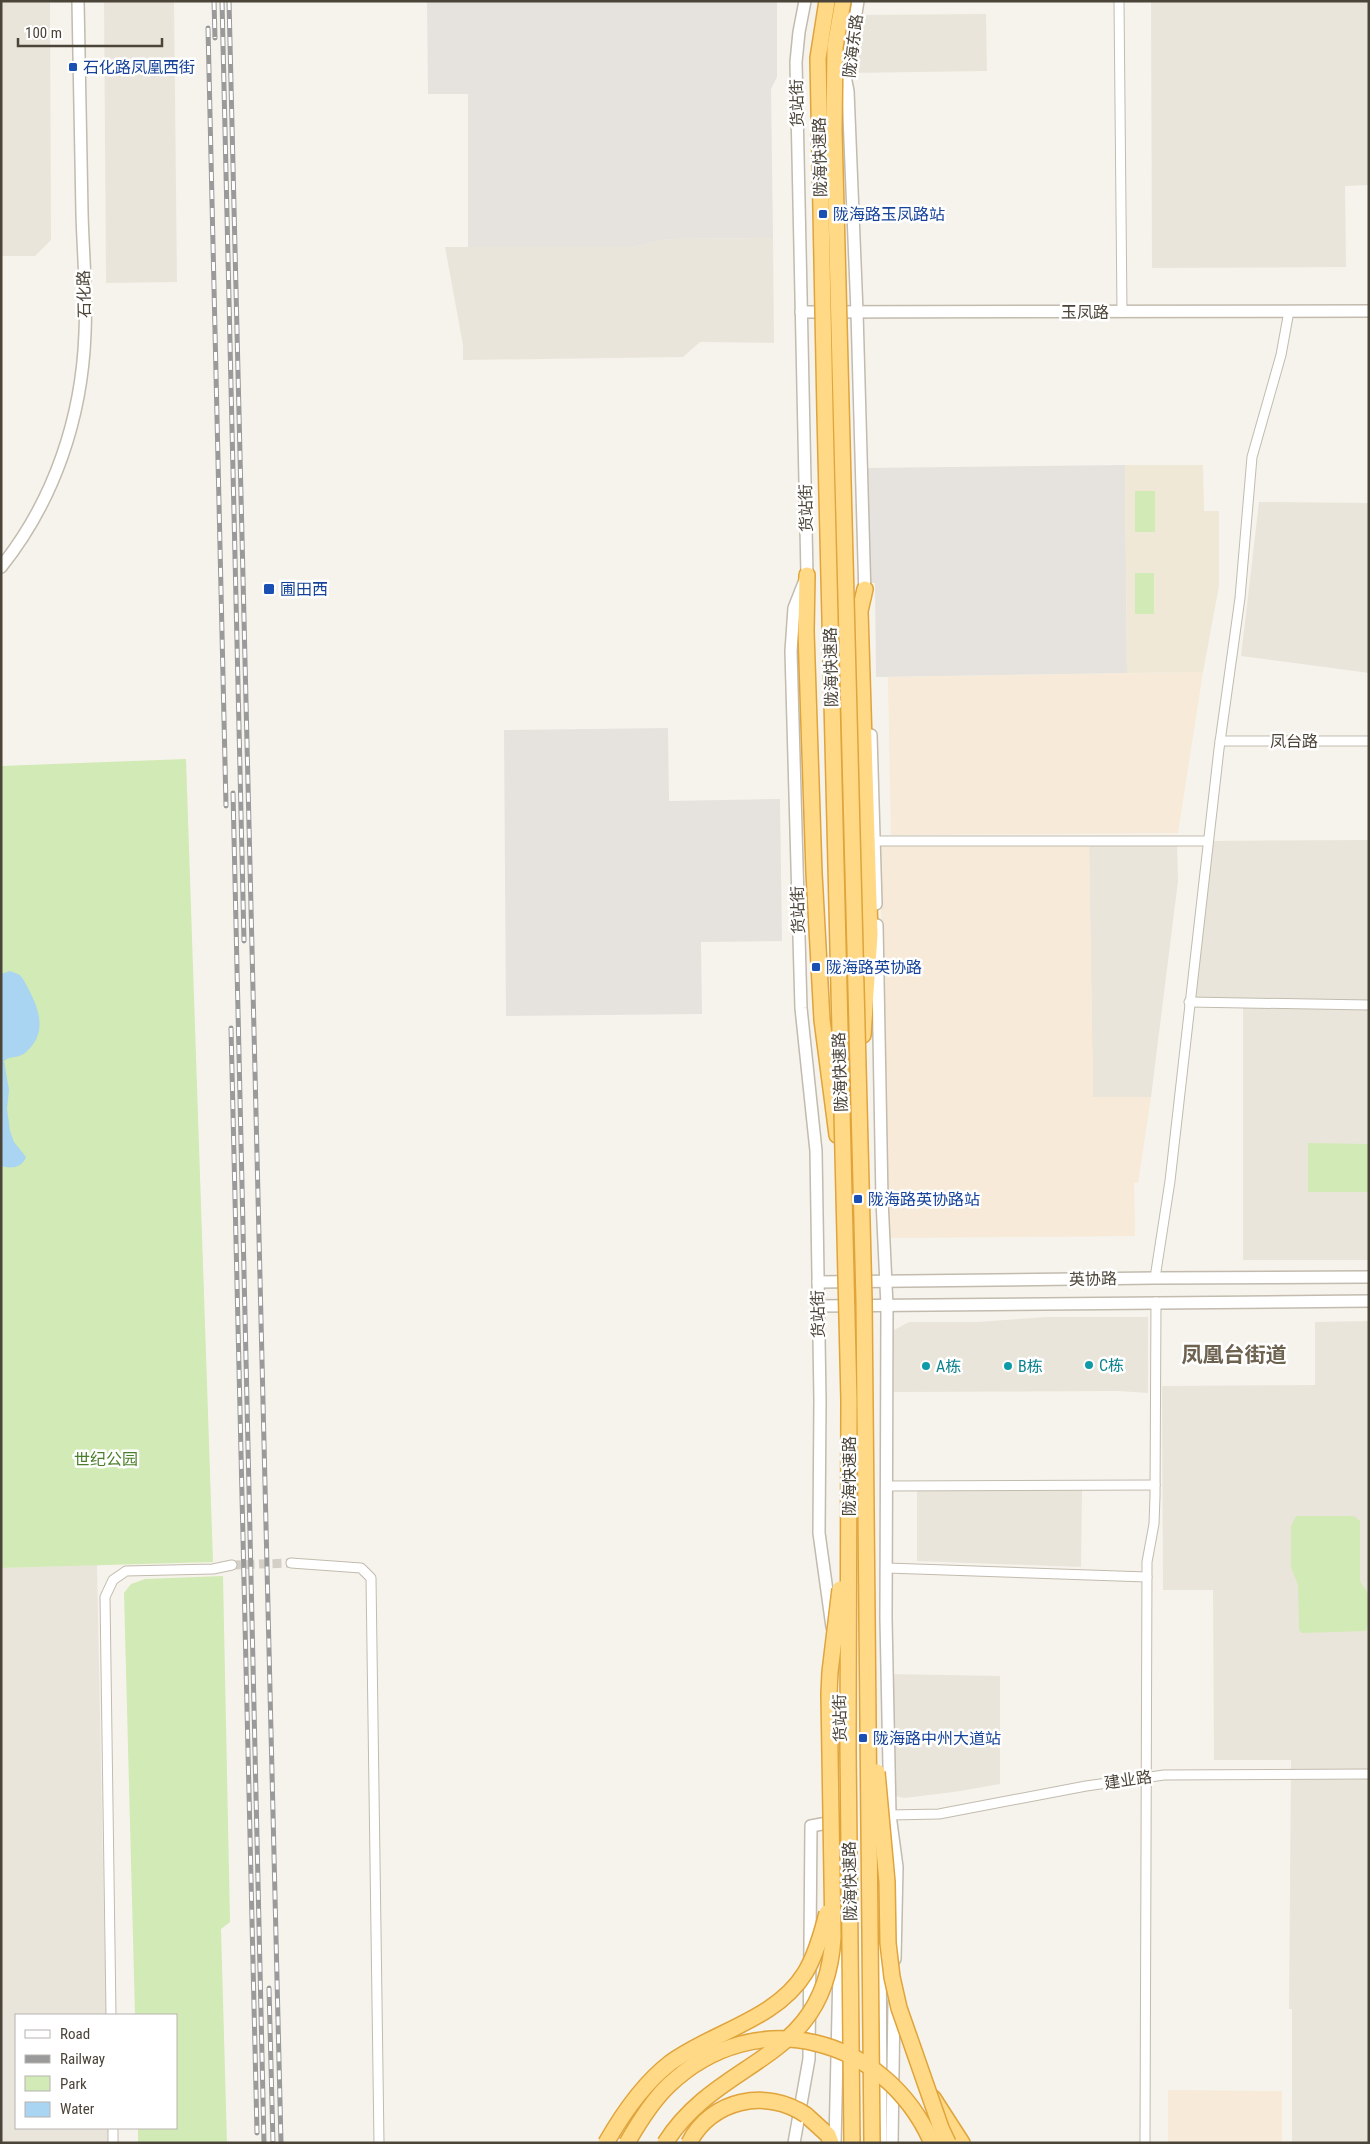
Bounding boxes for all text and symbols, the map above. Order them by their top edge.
street label: 陇海东路 [840,13,866,79]
scale bar [18,15,161,47]
text: 100 m [25,24,62,42]
place label: 石化路凤凰西街 [83,58,195,77]
marker: 石化路凤凰西街 [67,61,79,73]
street label: 货站街 [787,79,807,127]
street label: 陇海快速路 [810,117,830,197]
place label: 陇海路玉凤路站 [833,205,945,224]
marker: 陇海路玉凤路站 [817,208,829,220]
street label: 石化路 [74,270,94,318]
street label: 玉凤路 [1061,303,1109,322]
street label: 货站街 [796,484,816,532]
place label: 圃田西 [280,580,328,599]
marker: 圃田西 [262,582,276,596]
street label: 陇海快速路 [821,627,841,707]
street label: 凤台路 [1270,732,1318,751]
street label: 货站街 [788,886,808,934]
place label: 陇海路英协路 [826,958,922,977]
marker: 陇海路英协路 [810,961,822,973]
street label: 陇海快速路 [829,1032,851,1112]
place label: 陇海路英协路站 [868,1190,980,1209]
marker: 陇海路英协路站 [852,1193,864,1205]
street label: 英协路 [1069,1269,1117,1289]
street label: 货站街 [808,1290,828,1338]
district label: 凤凰台街道 [1182,1343,1287,1367]
place label: C栋 [1099,1356,1124,1375]
place label: A栋 [936,1357,961,1376]
place label: B栋 [1018,1357,1043,1376]
marker: C栋 [1083,1359,1095,1371]
marker: A栋 [920,1360,932,1372]
marker: B栋 [1002,1360,1014,1372]
street label: 陇海快速路 [840,1436,859,1516]
park label: 世纪公园 [74,1450,138,1469]
street label: 货站街 [830,1694,850,1742]
place label: 陇海路中州大道站 [873,1729,1001,1748]
marker: 陇海路中州大道站 [857,1732,869,1744]
street label: 建业路 [1103,1767,1153,1793]
street label: 陇海快速路 [840,1841,860,1921]
legend [15,2014,178,2129]
text: Road [60,2025,90,2043]
text: Railway [60,2050,105,2068]
text: Park [60,2075,87,2093]
text: Water [60,2100,95,2118]

